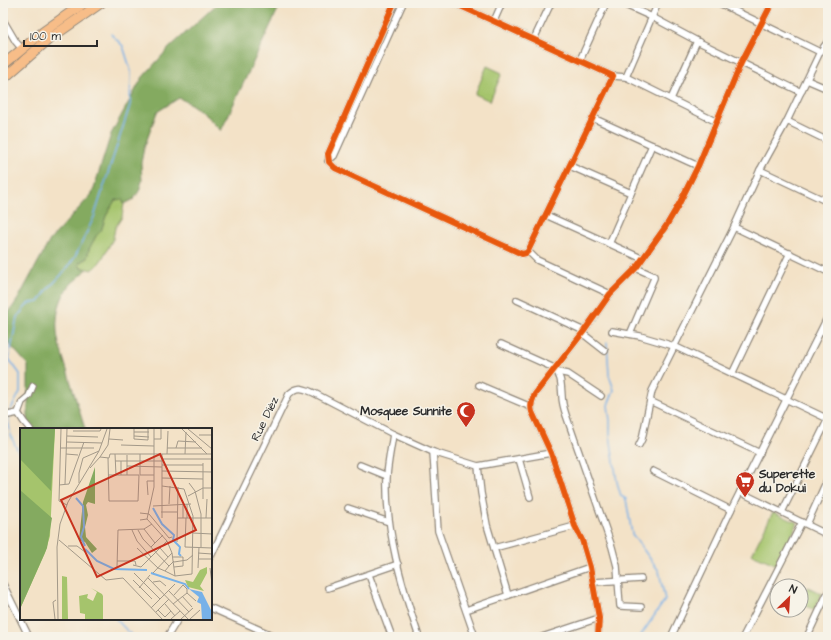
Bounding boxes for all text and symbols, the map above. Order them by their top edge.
scale bar [24,22,97,48]
text: 100 m [30,28,61,45]
street label: Rue Dièz [247,394,283,444]
mosque icon: Mosquee Sunnite [455,400,477,428]
place label: Mosquee Sunnite [360,403,453,421]
inset map [20,428,212,620]
place label: Superette du Dokui [758,466,816,497]
supermarket icon: Superette du Dokui [734,470,756,498]
north arrow [769,578,809,618]
text: N [787,581,799,598]

